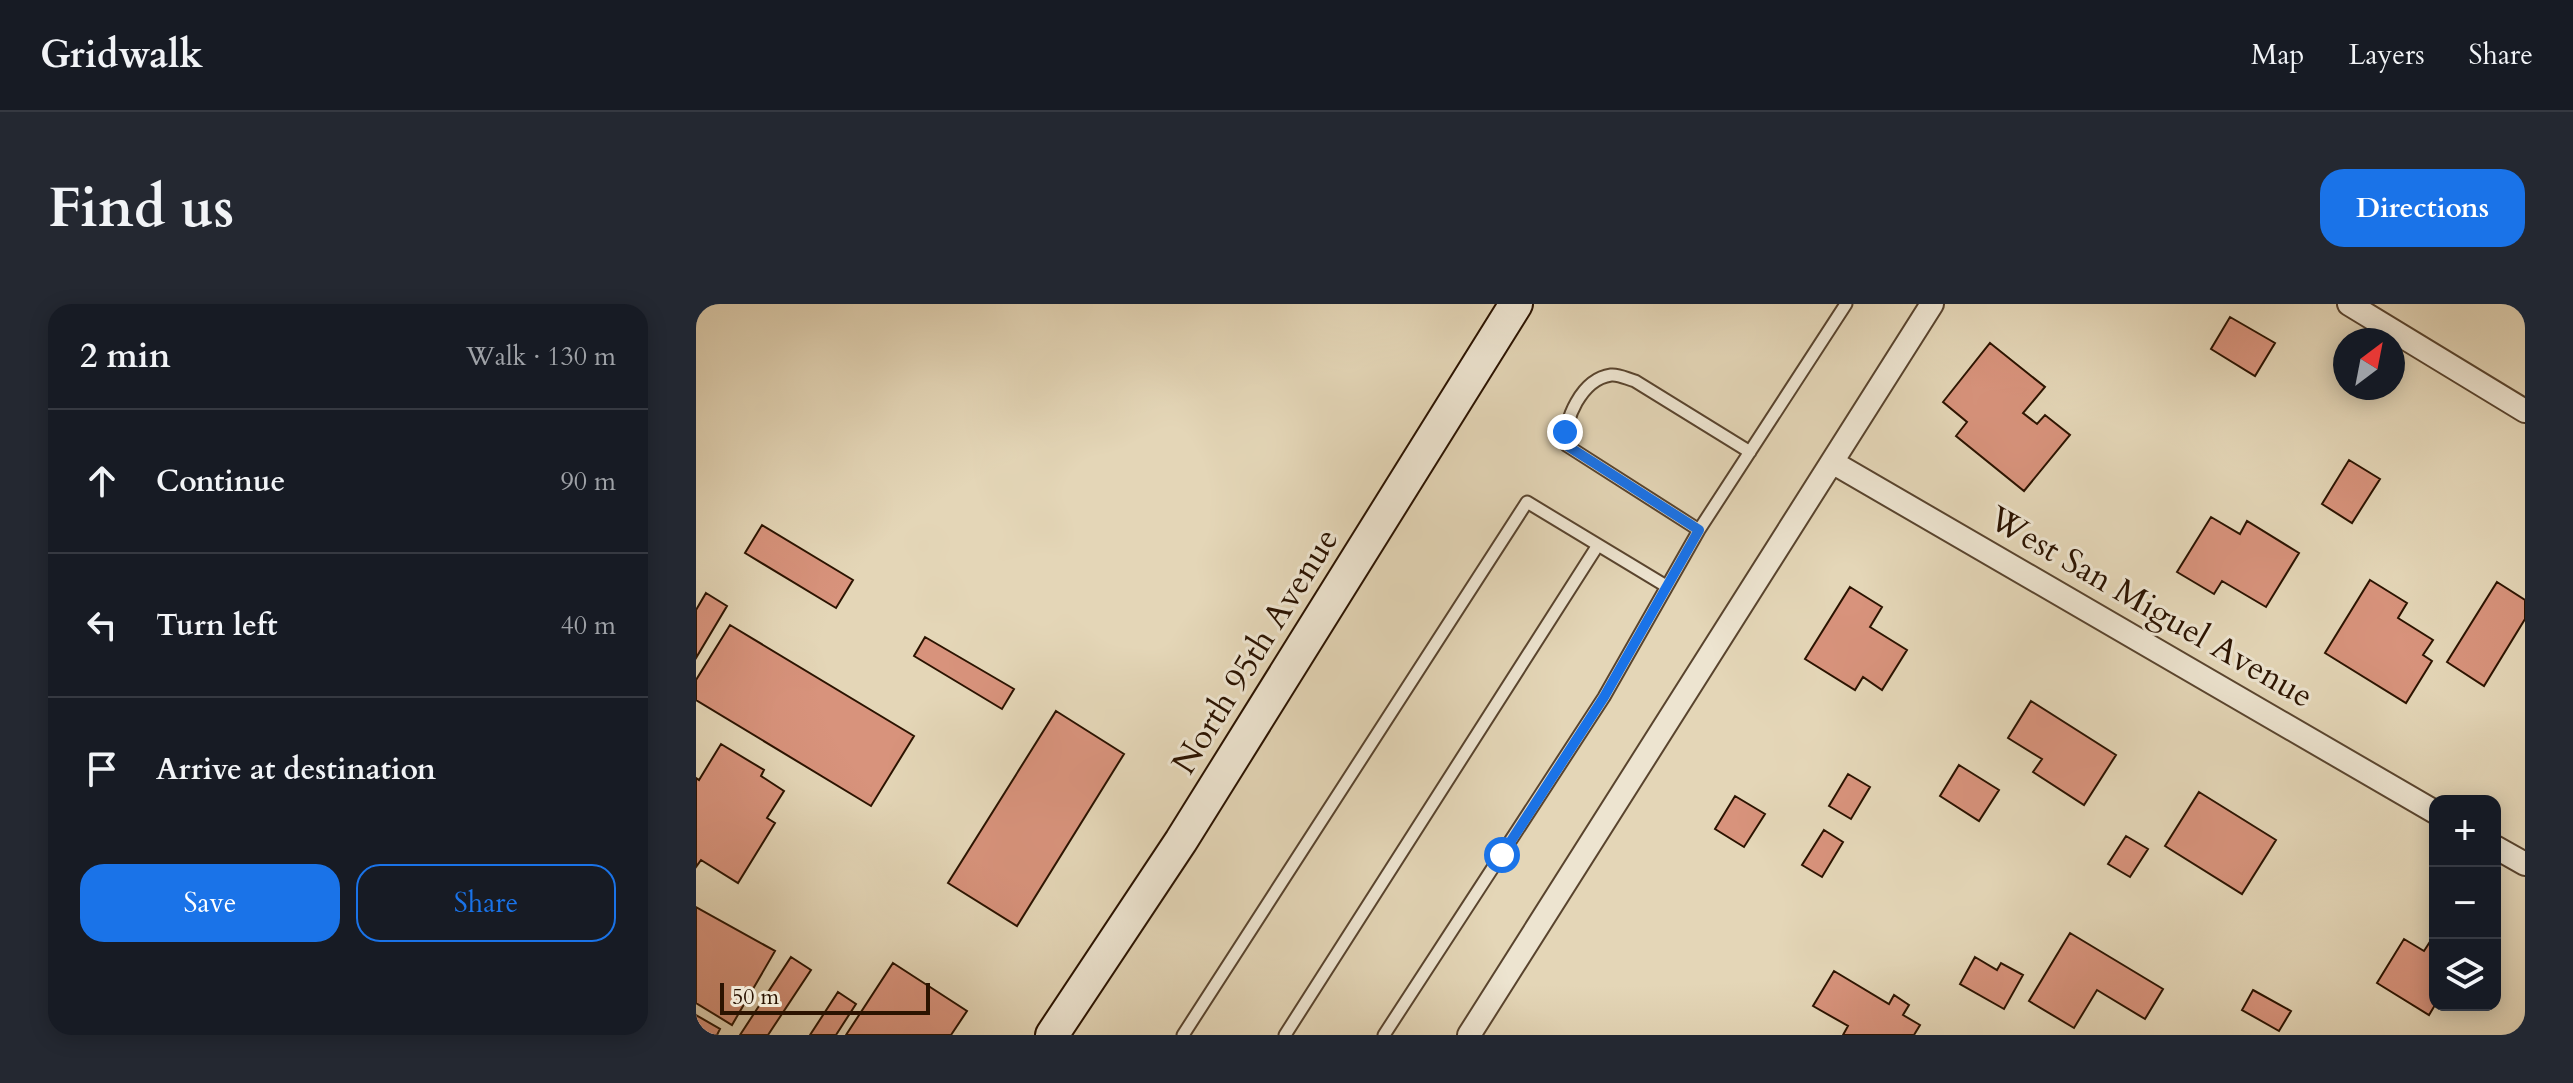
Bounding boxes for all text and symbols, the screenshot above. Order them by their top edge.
text: Gridwalk [40,29,203,81]
text: Map [2251,36,2304,74]
text: Layers [2348,36,2425,74]
text: Share [2469,36,2533,74]
button: Directions [2320,169,2525,247]
text: Find us [48,171,234,246]
north arrow [2333,328,2405,400]
text: 2 min [80,333,171,379]
text: Walk · 130 m [466,339,616,374]
route end [1547,414,1583,450]
icon: ahead [80,459,124,503]
text: Continue [156,461,285,502]
text: 90 m [560,464,616,499]
street label: West San Miguel Avenue [1980,495,2322,719]
street label: North 95th Avenue [1161,519,1349,783]
icon: left [80,603,124,647]
text: Turn left [156,605,278,646]
text: 40 m [560,608,616,643]
icon: arrive [80,747,124,791]
text: Arrive at destination [156,749,436,790]
map controls [2429,795,2501,1011]
button: + [2429,795,2501,867]
route start [1484,837,1520,873]
button: Save [80,864,340,942]
button: Share [356,864,616,942]
button: − [2429,867,2501,939]
button: layers [2429,939,2501,1011]
scale bar [720,979,930,1015]
text: 50 m [732,982,779,1012]

